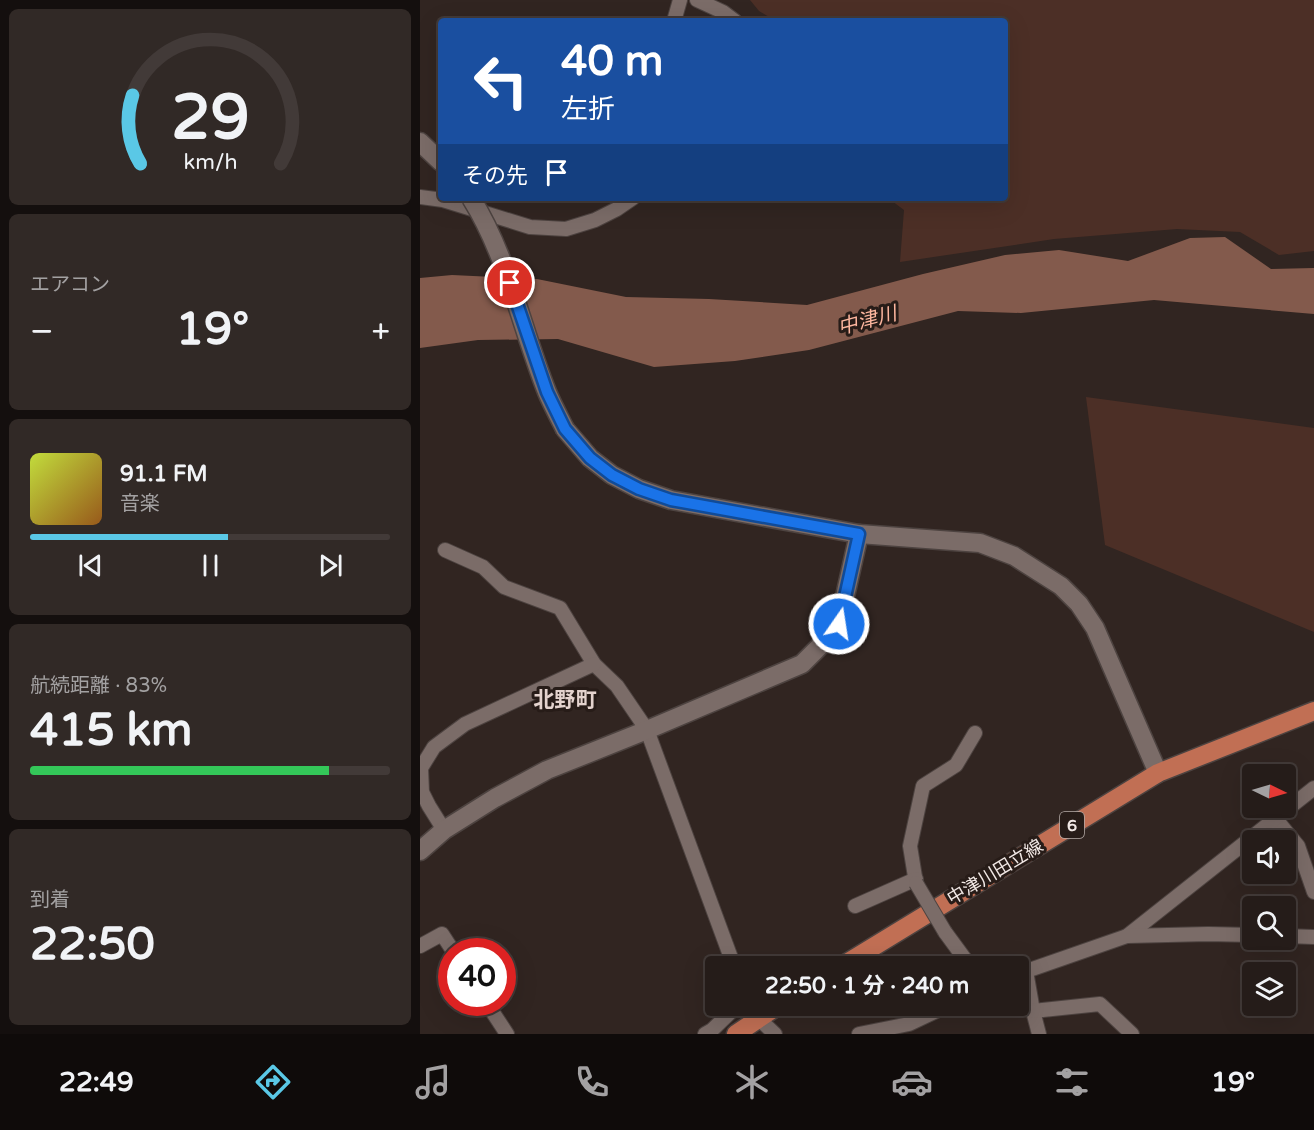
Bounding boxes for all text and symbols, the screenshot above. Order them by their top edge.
text: 40 m [561,36,663,87]
icon: left [462,42,540,120]
text: 29 [171,81,249,156]
text: 左折 [561,93,615,126]
text: km/h [183,149,237,175]
icon: arrive [540,156,573,189]
text: その先 [462,163,528,189]
pin [484,257,535,308]
icon: arrive [493,266,526,299]
text: エアコン [30,273,110,297]
water label: 中津川 [835,301,901,340]
text: 19° [176,303,249,357]
text: − [30,312,54,351]
text: + [371,312,390,351]
text: 91.1 FM [120,461,208,487]
text: 音楽 [120,492,160,516]
icon: previous [74,549,107,582]
icon: pause [194,549,227,582]
icon: next [314,549,347,582]
position arrow [807,592,871,656]
text: 航続距離 · 83% [30,674,167,698]
district label: 北野町 [534,688,597,713]
text: 415 km [30,704,192,758]
north arrow [1242,764,1296,818]
map controls [1242,764,1296,1016]
road number: 6 [1060,812,1084,838]
button: sound [1242,830,1296,884]
street label: 中津川田立線 [943,835,1047,909]
text: 到着 [30,888,70,912]
button: search [1242,896,1296,950]
text: 22:50 [30,918,155,972]
speed limit sign: 40 [438,938,516,1016]
button: layers [1242,962,1296,1016]
text: 22:50 · 1 分 · 240 m [765,973,969,999]
icon: directions [252,1061,294,1103]
icon: music [412,1061,454,1103]
icon: phone [571,1061,613,1103]
icon: climate [731,1061,773,1103]
icon: car [891,1061,933,1103]
icon: filters [1051,1061,1093,1103]
text: 22:49 [59,1066,134,1099]
text: 19° [1211,1066,1255,1099]

